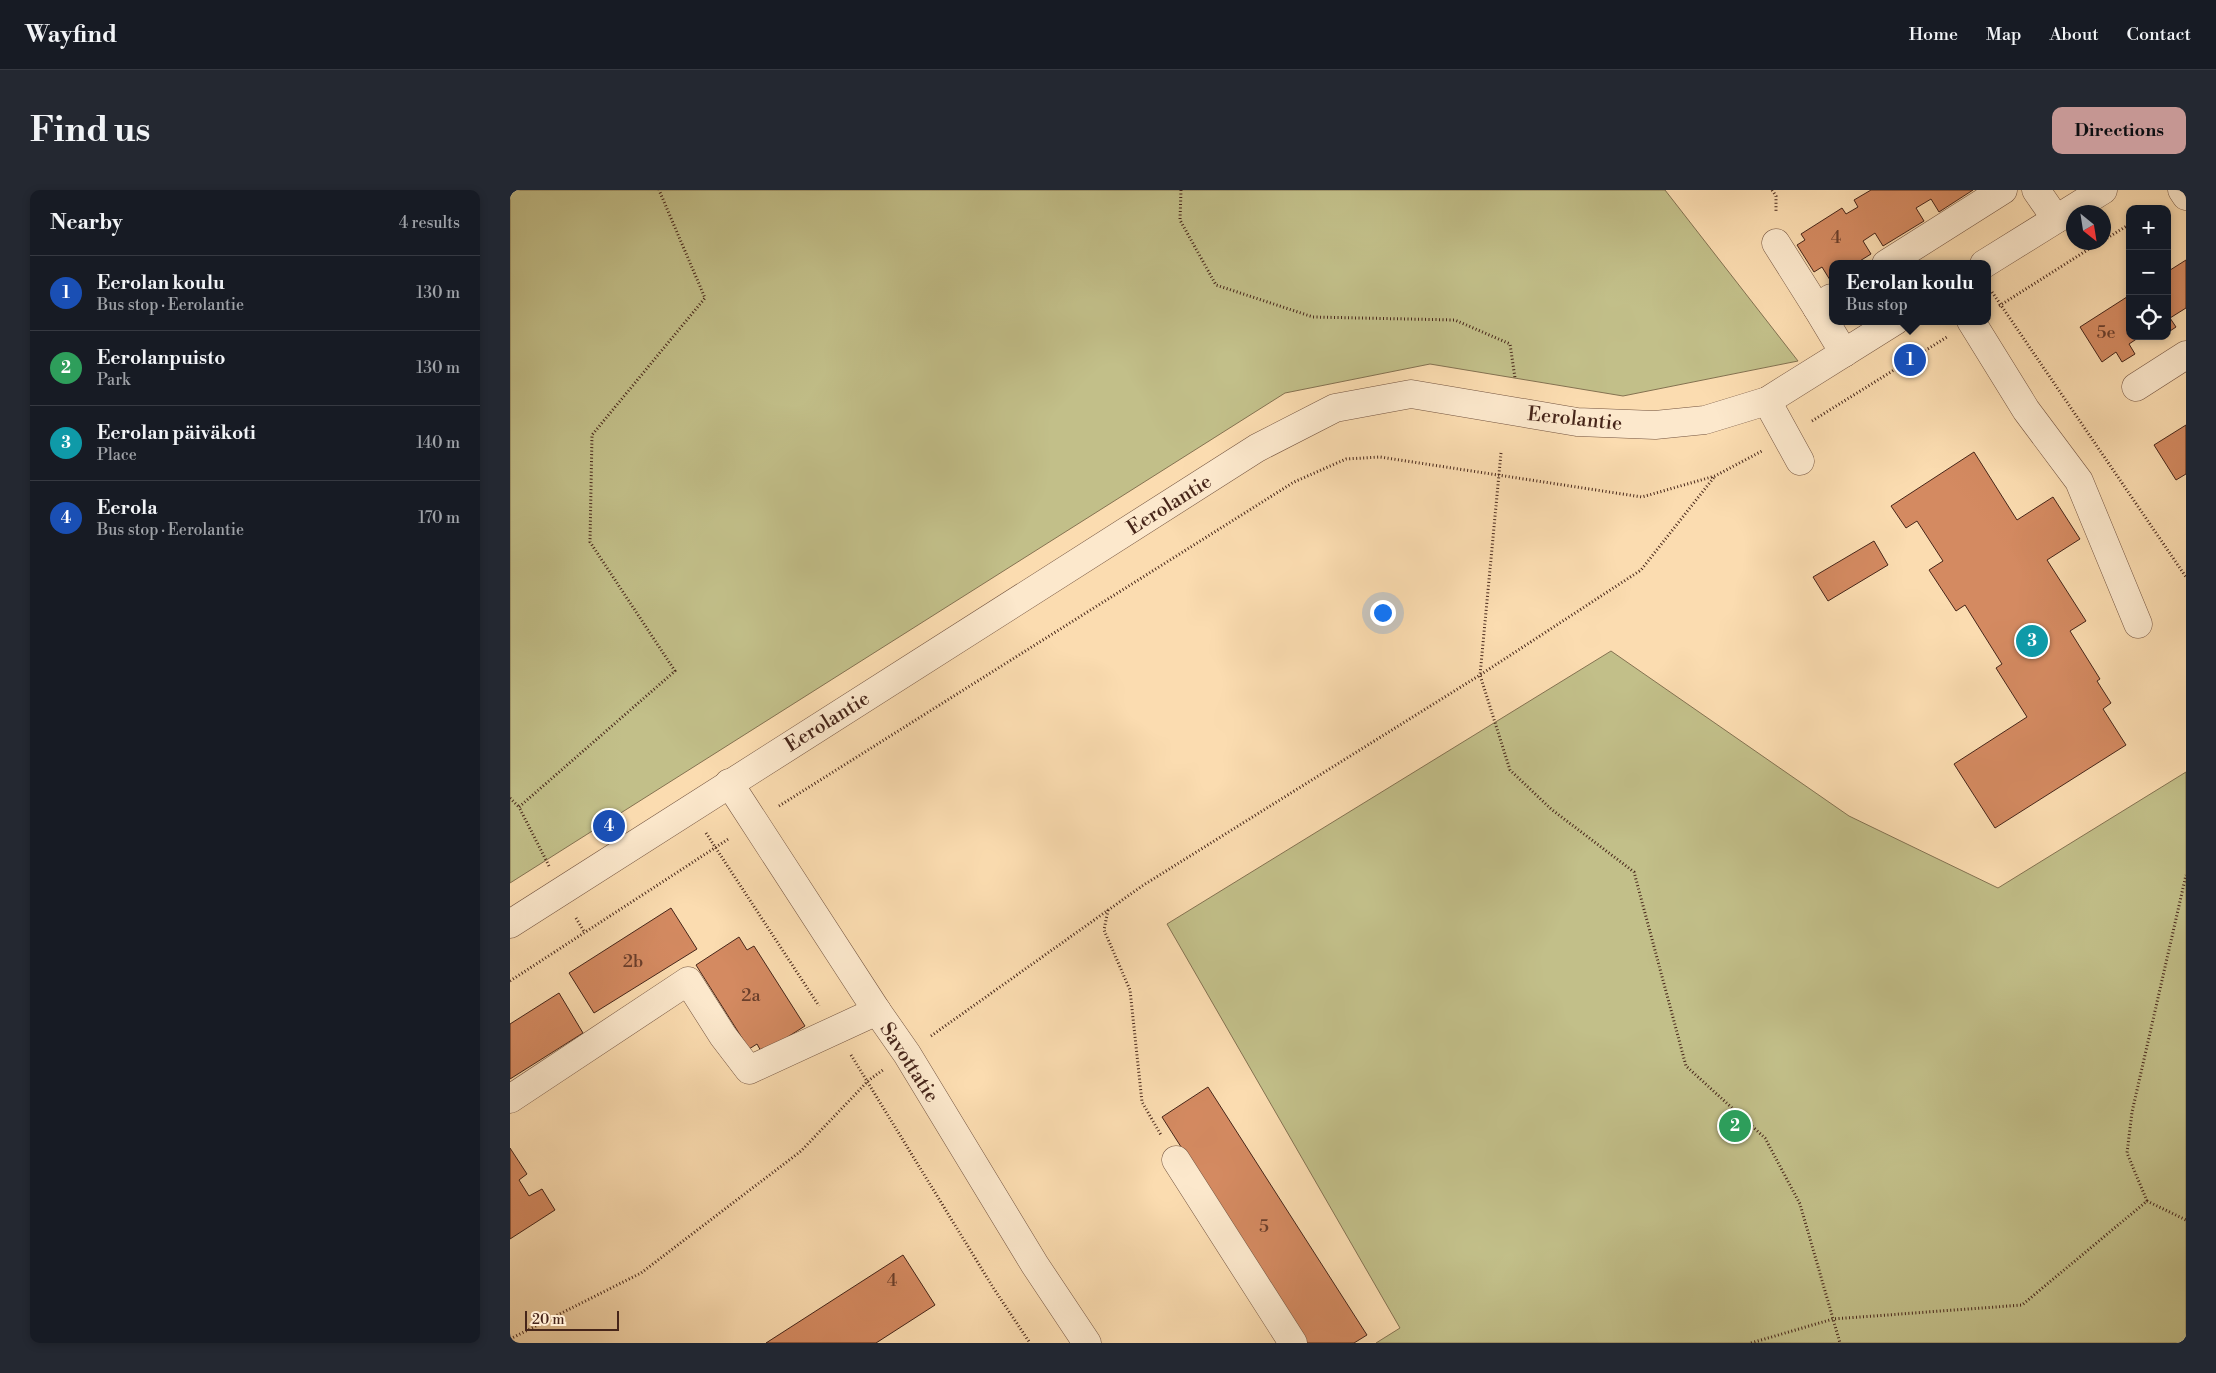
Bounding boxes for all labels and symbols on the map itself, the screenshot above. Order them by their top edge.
north arrow [2066,205,2111,250]
house number: 4 [1831,226,1842,249]
house number: 5e [2096,321,2116,344]
pin: 1 [1894,341,1926,379]
street label: Eerolantie [1526,402,1624,437]
street label: Eerolantie [1123,469,1217,541]
your location [1370,600,1396,626]
pin: 3 [2016,622,2048,660]
street label: Eerolantie [781,686,875,758]
pin: 4 [593,807,625,845]
house number: 2b [623,950,643,973]
house number: 2a [741,984,762,1007]
street label: Savottatie [874,1018,944,1108]
pin: 2 [1719,1107,1751,1145]
house number: 5 [1259,1215,1269,1238]
house number: 4 [887,1269,898,1292]
scale bar [525,1308,619,1331]

